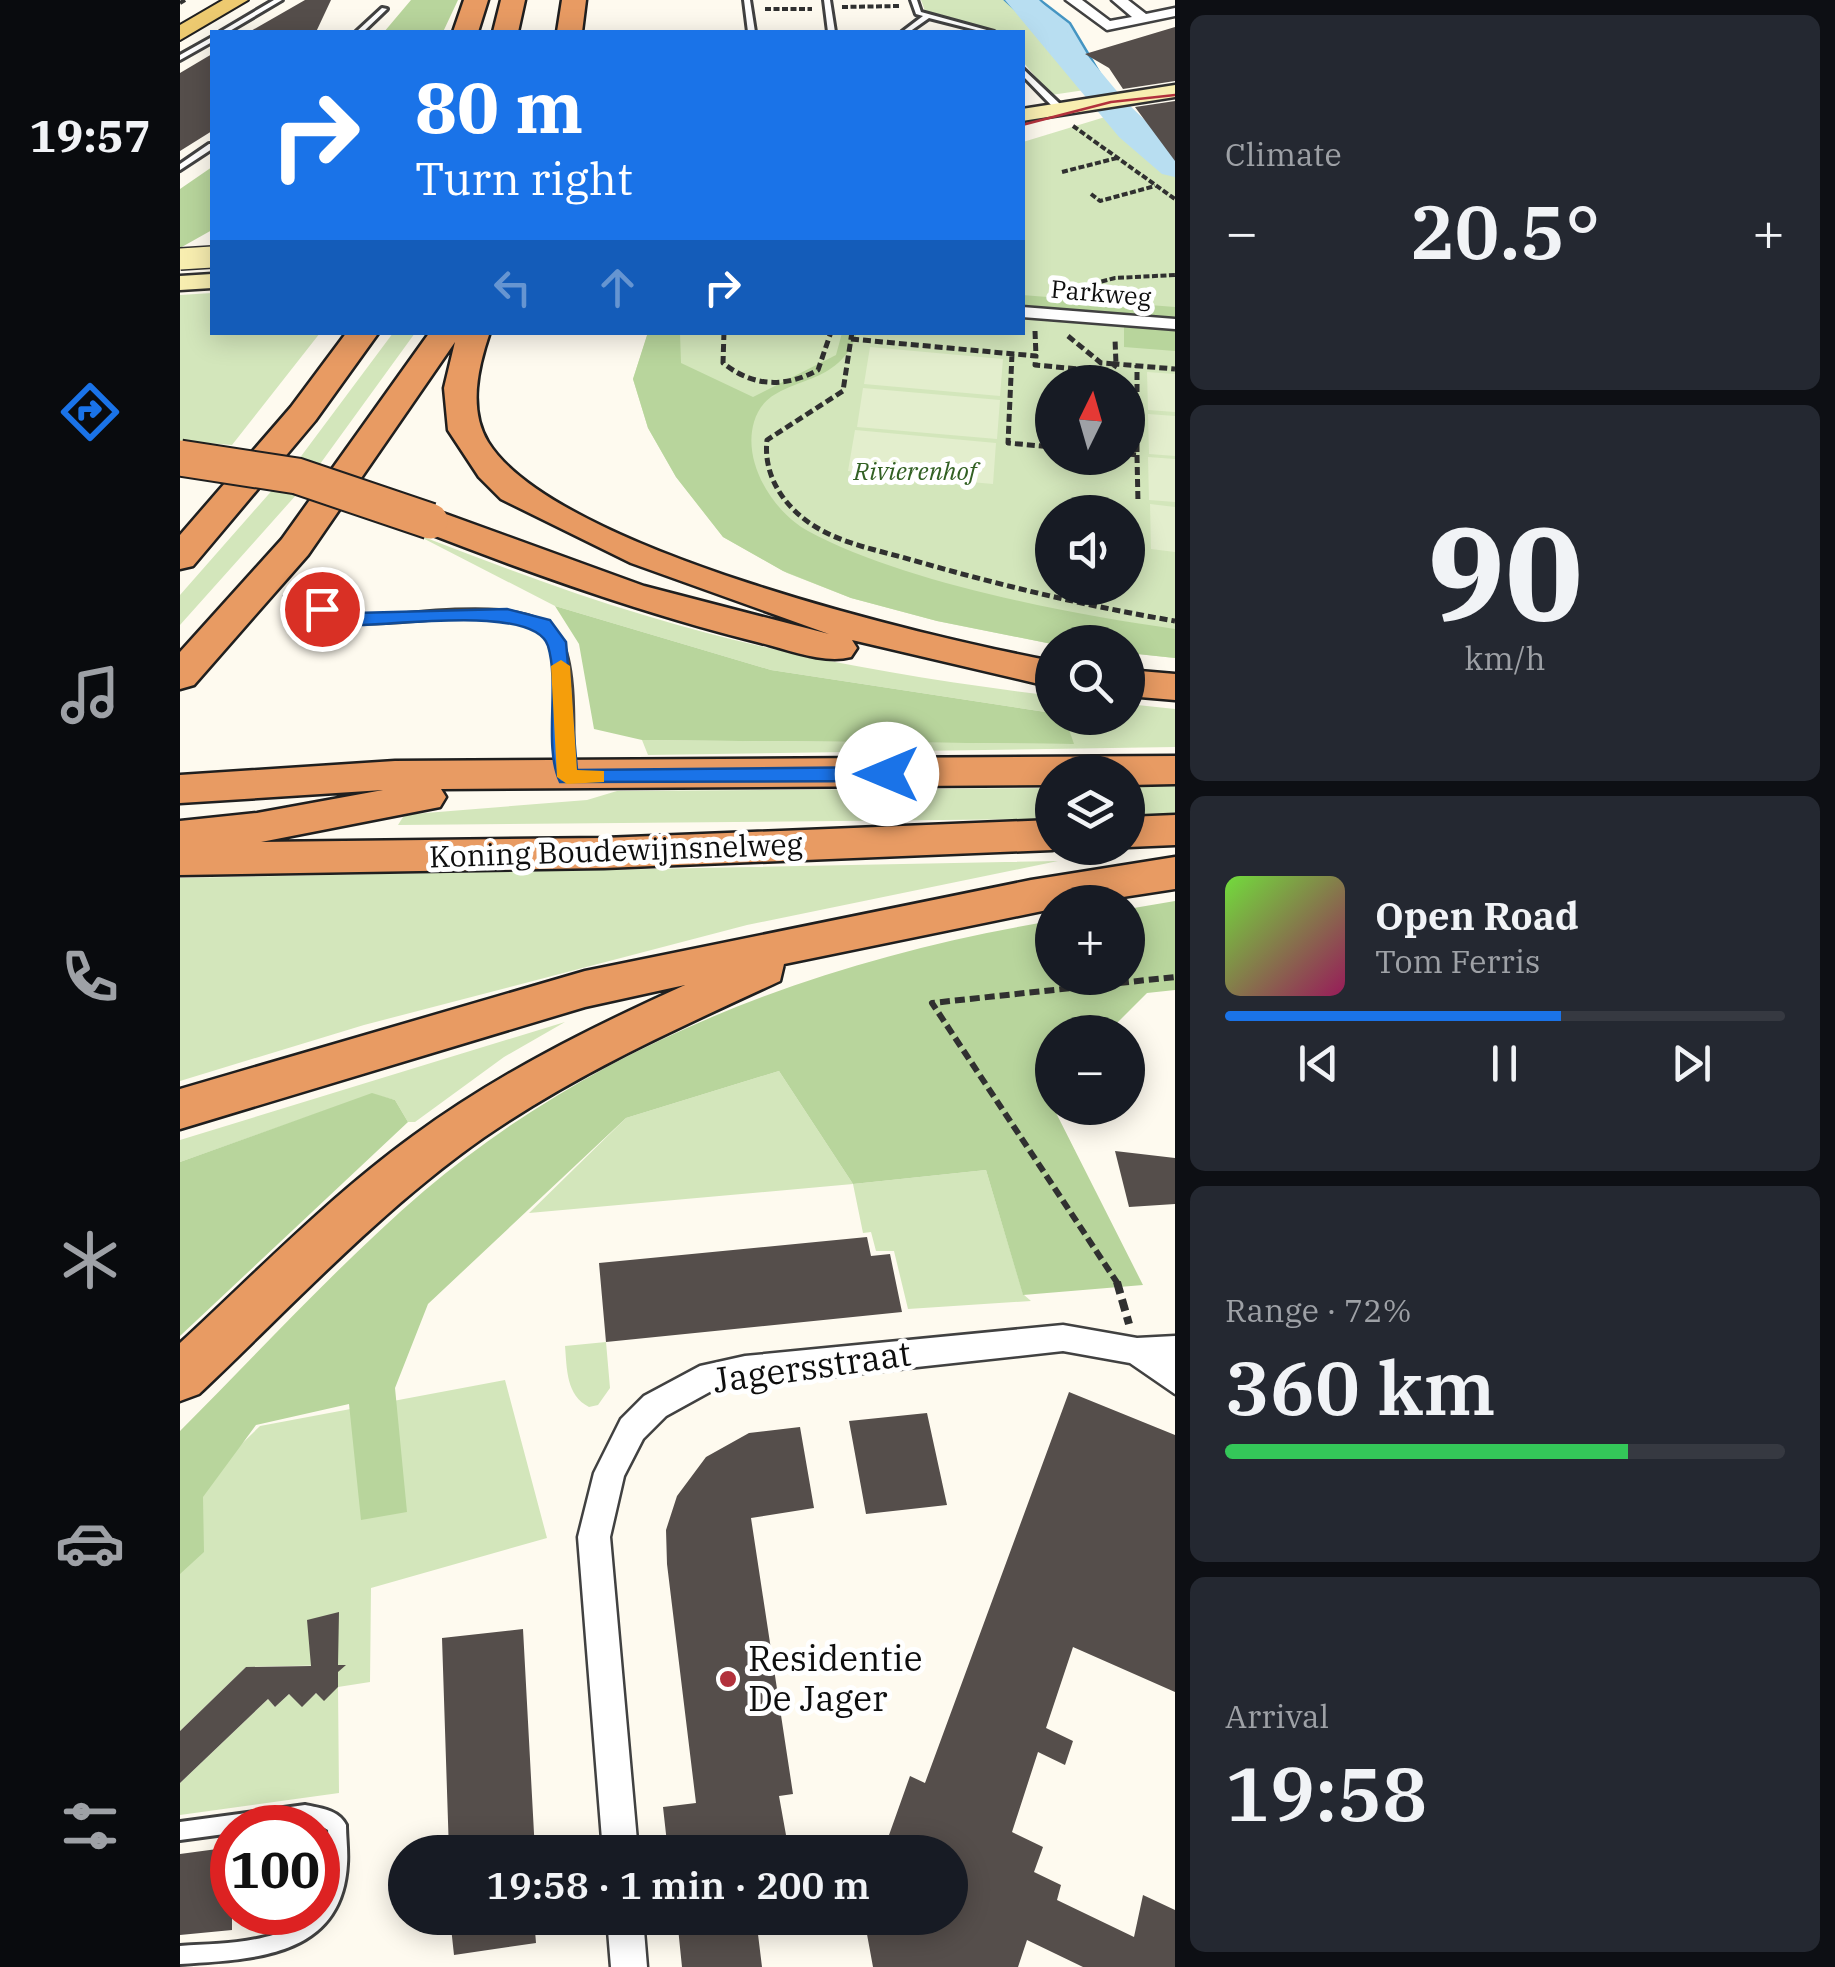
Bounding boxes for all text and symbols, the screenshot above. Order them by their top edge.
text: 80 m [415,61,583,152]
icon: right [250,70,380,200]
text: 19:57 [29,106,151,164]
text: Climate [1225,133,1342,175]
text: Turn right [415,149,633,207]
text: 20.5° [1410,182,1600,280]
text: − [1225,196,1258,267]
text: + [1752,196,1785,267]
icon: left [485,260,540,315]
icon: ahead [590,260,645,315]
icon: right [695,260,750,315]
street label: Parkweg [1049,272,1153,313]
north arrow [1035,365,1145,475]
map controls [1035,365,1145,1125]
icon: directions [55,377,125,447]
park label: Rivierenhof [853,454,981,487]
text: 90 [1427,487,1583,656]
button: sound [1035,495,1145,605]
pin [280,567,365,652]
icon: arrive [295,582,350,637]
button: search [1035,625,1145,735]
text: km/h [1465,637,1545,679]
icon: music [55,660,125,730]
position arrow [835,722,939,826]
button: layers [1035,755,1145,865]
street label: Koning Boudewijnsnelweg [428,823,803,876]
button: + [1035,885,1145,995]
text: Open Road [1375,891,1579,940]
text: Tom Ferris [1375,940,1540,982]
icon: phone [55,942,125,1012]
button: − [1035,1015,1145,1125]
icon: previous [1291,1036,1346,1091]
icon: pause [1477,1036,1532,1091]
icon: next [1664,1036,1719,1091]
icon: climate [55,1225,125,1295]
text: Range · 72% [1225,1289,1412,1331]
street label: Jagersstraat [710,1329,914,1403]
text: 360 km [1225,1338,1496,1436]
icon: car [55,1508,125,1578]
place label: Residentie De Jager [748,1635,922,1721]
marker: Residentie De Jager [717,1668,739,1690]
text: Arrival [1225,1695,1329,1737]
text: 19:58 [1225,1744,1427,1842]
icon: filters [55,1791,125,1861]
speed limit sign: 100 [210,1805,340,1935]
text: 19:58 · 1 min · 200 m [486,1860,870,1909]

